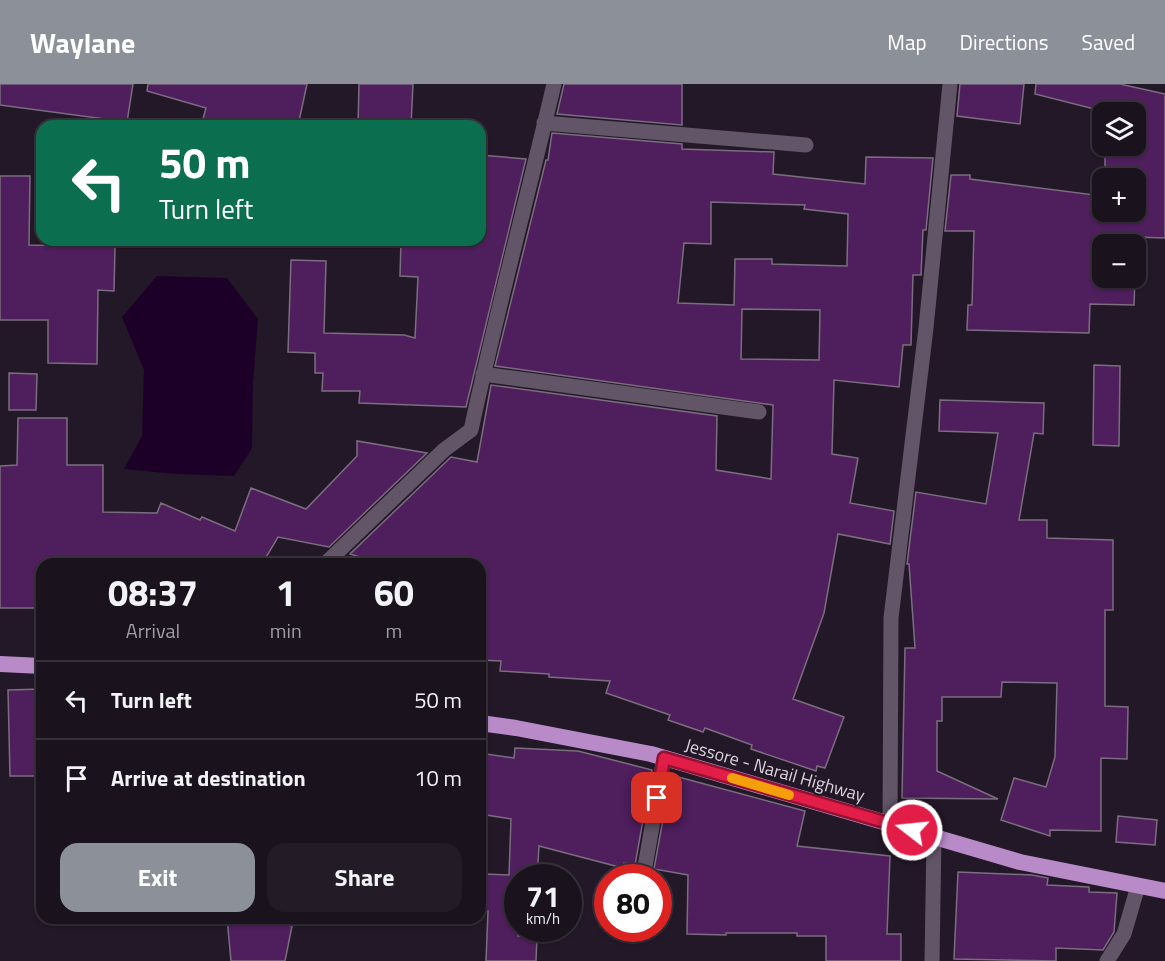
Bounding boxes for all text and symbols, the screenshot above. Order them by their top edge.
text: Waylane [30,21,135,64]
text: Map [887,26,927,58]
text: Directions [960,26,1049,58]
text: Saved [1082,26,1135,58]
map controls [1092,102,1146,288]
button: layers [1092,102,1146,156]
text: 50 m [159,130,251,194]
icon: left [60,144,138,222]
button: + [1092,168,1146,222]
text: Turn left [159,188,253,229]
button: − [1092,234,1146,288]
text: 08:37 [108,565,198,620]
text: 1 [276,565,296,620]
text: 60 [374,565,414,620]
text: Arrival [126,615,180,646]
text: min [270,615,302,646]
text: m [385,615,402,646]
text: Turn left [111,683,192,717]
text: 50 m [414,683,462,717]
icon: left [60,684,93,717]
street label: Jessore - Narail Highway [682,731,868,809]
text: Arrive at destination [111,761,306,795]
text: 10 m [414,761,462,795]
icon: arrive [60,762,93,795]
pin [631,772,682,823]
icon: arrive [640,781,673,814]
position arrow [880,798,944,862]
button: Exit [60,843,255,912]
button: Share [267,843,462,912]
speed limit sign: 80 [594,864,672,942]
text: 71 [526,873,560,919]
text: km/h [526,907,560,930]

